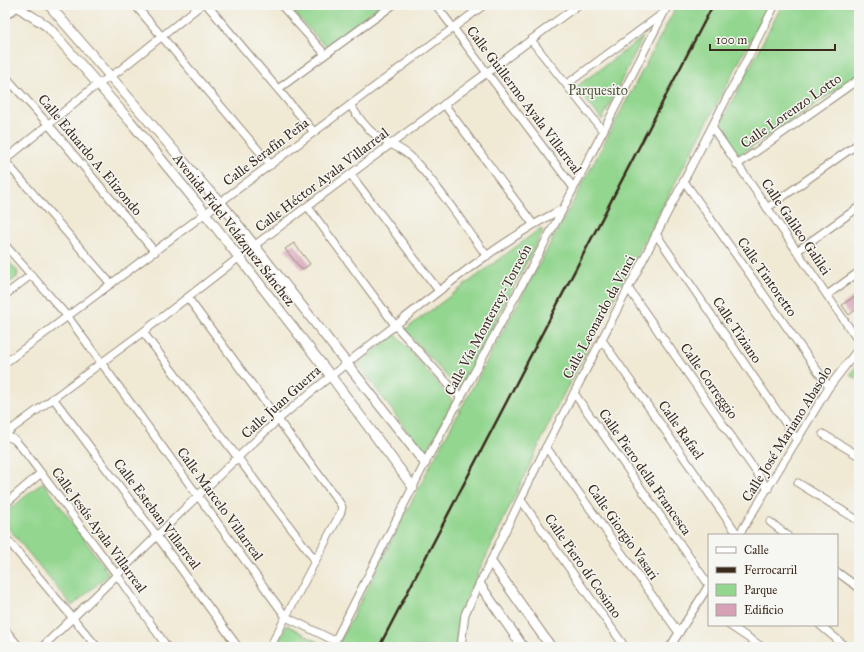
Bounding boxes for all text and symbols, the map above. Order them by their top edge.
street label: Calle Guillermo Ayala Villarreal [463,23,585,178]
scale bar [710,26,835,52]
text: 100 m [716,33,747,47]
street label: Calle Lorenzo Lotto [737,70,845,152]
park label: Parquesito [568,82,628,100]
street label: Calle Eduardo A. Elizondo [34,91,146,219]
street label: Calle Serafín Peña [220,114,312,190]
street label: Calle Héctor Ayala Villarreal [252,124,392,236]
street label: Avenida Fidel Velázquez Sánchez [168,150,299,311]
street label: Calle Galileo Galilei [757,176,835,279]
street label: Calle Tintoretto [733,234,801,320]
street label: Calle Vía Monterrey-Torreón [441,241,535,398]
street label: Calle Leonardo da Vinci [559,252,639,382]
street label: Calle Tiziano [709,294,765,366]
street label: Calle Correggio [677,340,741,422]
street label: Calle Juan Guerra [238,362,325,443]
street label: Calle José Mariano Abasolo [738,363,837,505]
street label: Calle Rafael [655,397,708,463]
street label: Calle Piero della Francesca [595,406,695,539]
street label: Calle Marcelo Villarreal [173,444,267,564]
street label: Calle Esteban Villarreal [110,455,204,573]
street label: Calle Jesús Ayala Villarreal [47,464,150,597]
street label: Calle Giorgio Vasari [584,481,663,583]
street label: Calle Piero dí Cosimo [541,511,625,621]
legend [708,534,838,626]
text: Calle [744,543,769,557]
text: Ferrocarril [744,563,798,577]
text: Parque [744,583,777,598]
text: Edificio [744,603,783,617]

